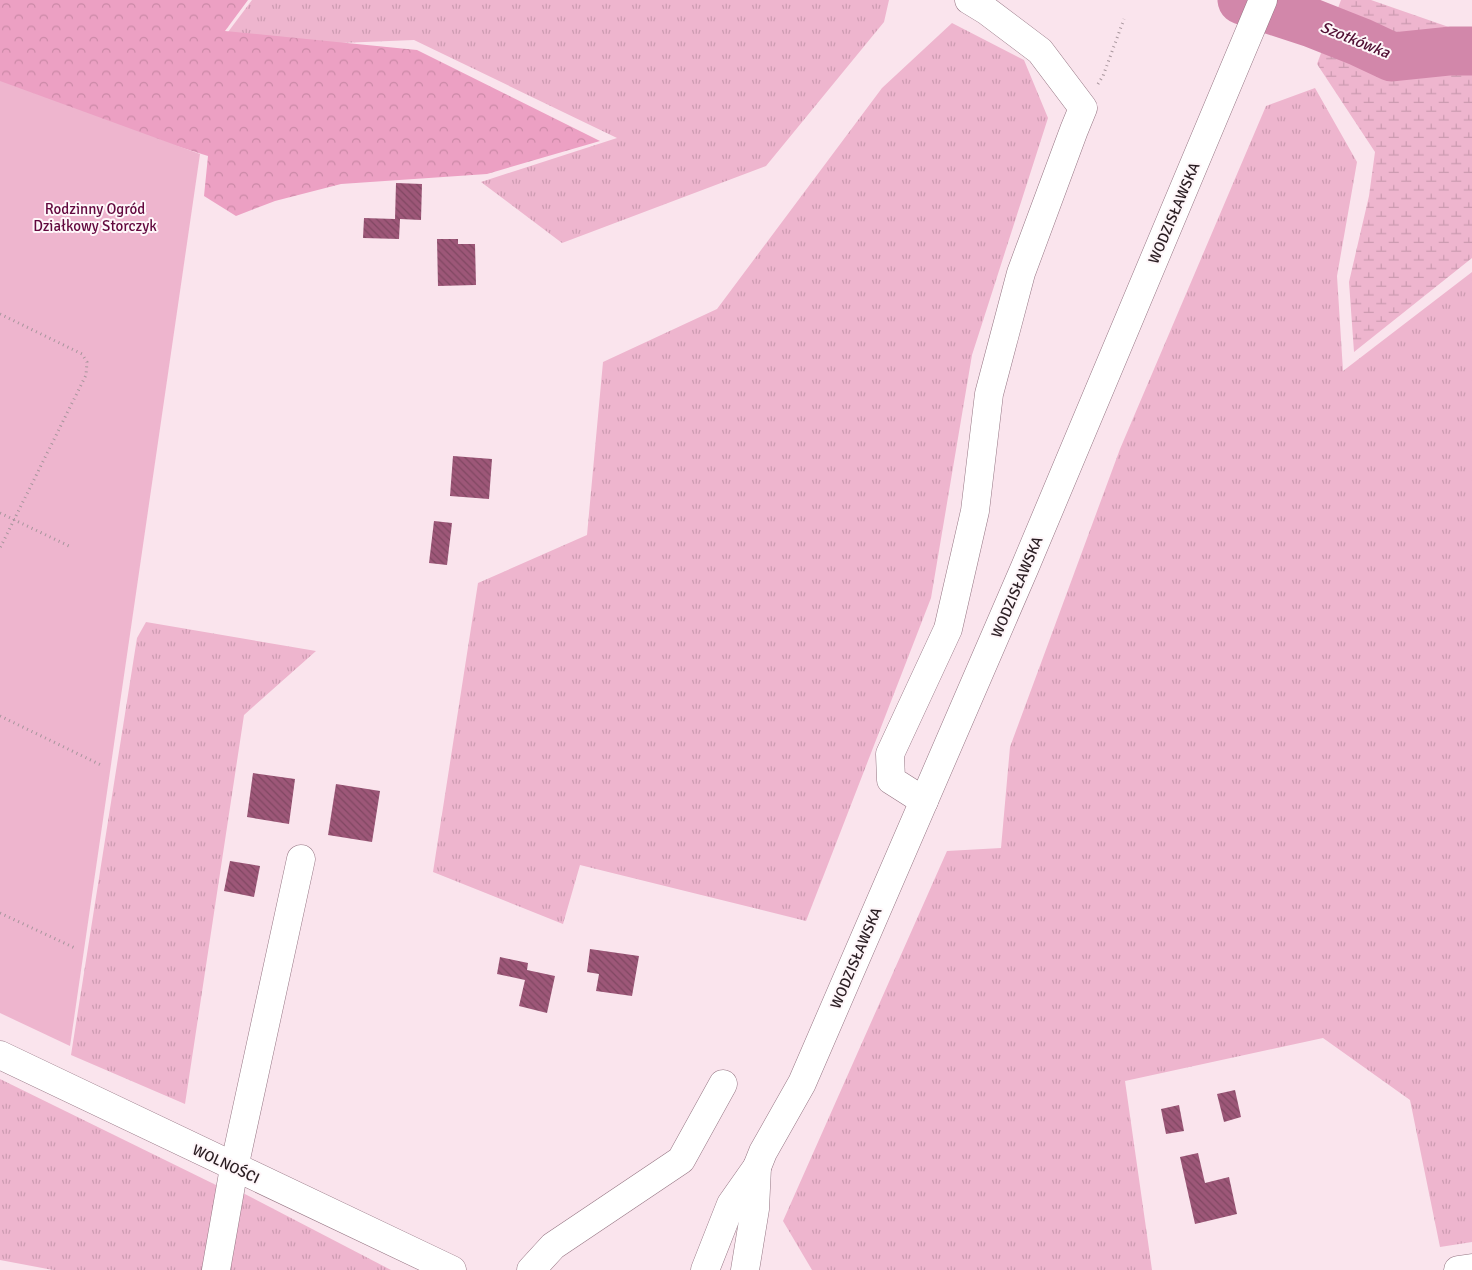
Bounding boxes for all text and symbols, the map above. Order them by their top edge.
water label: Szotkówka [1317,17,1393,63]
street label: WODZISŁAWSKA [1144,159,1204,267]
park label: Rodzinny Ogród Działkowy Storczyk [33,200,157,235]
street label: WODZISŁAWSKA [987,533,1047,641]
street label: WODZISŁAWSKA [826,904,886,1012]
street label: WOLNOŚCI [190,1140,263,1187]

